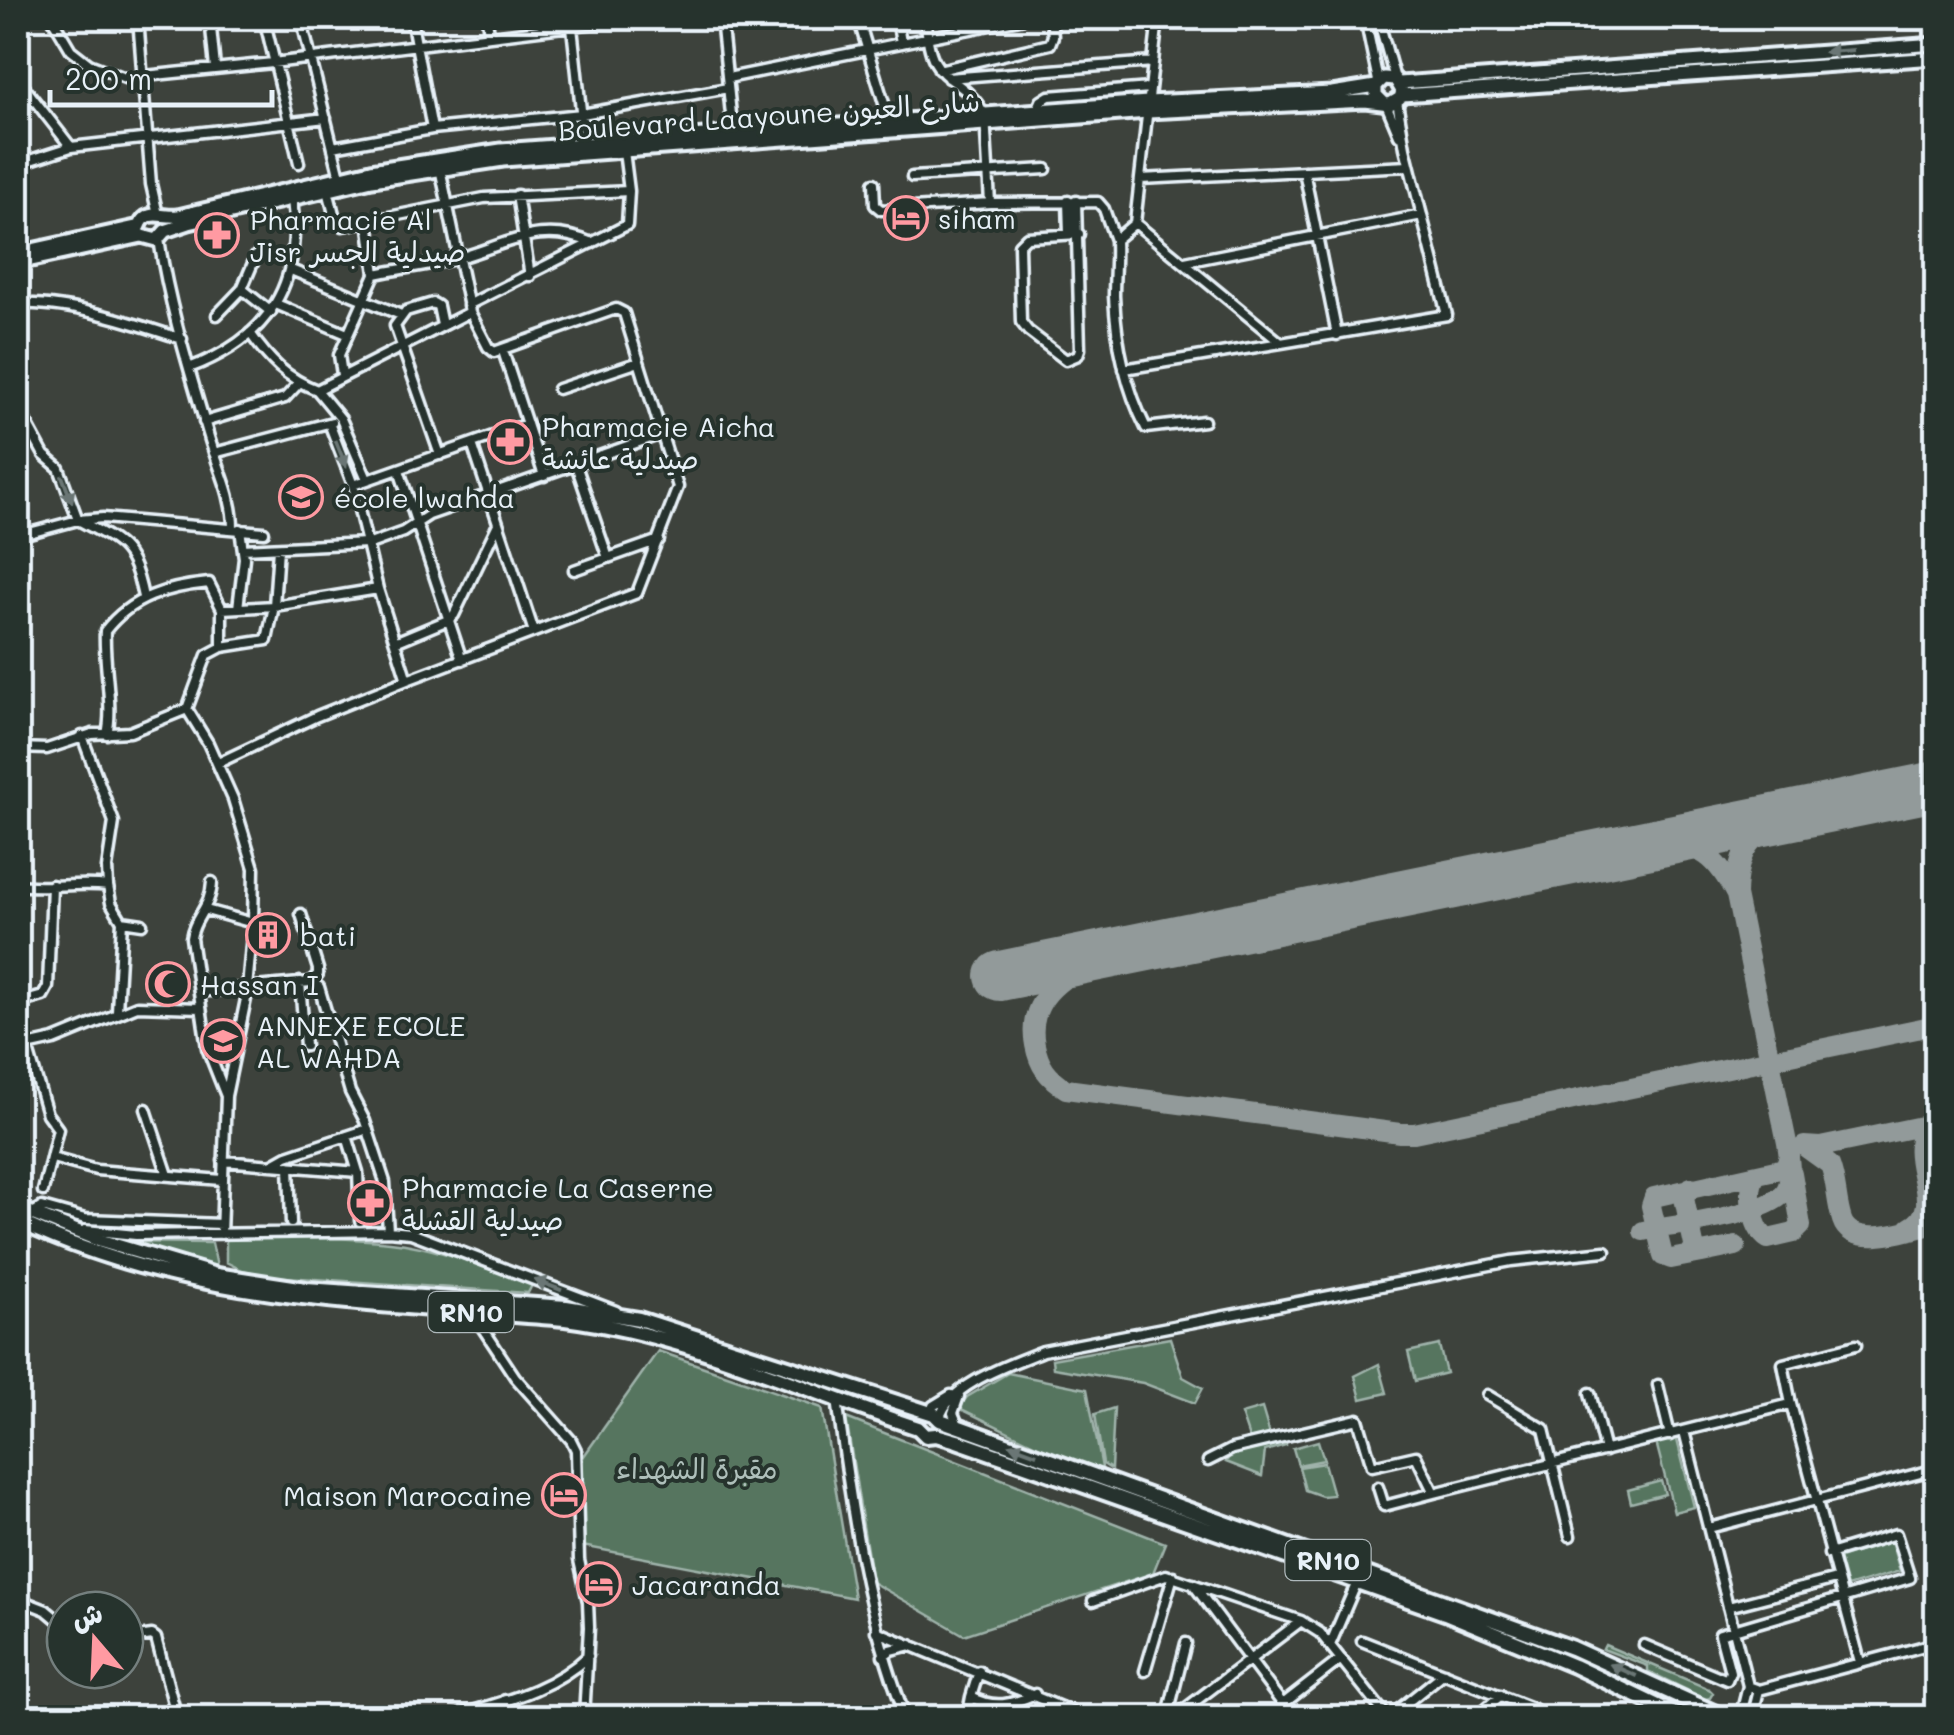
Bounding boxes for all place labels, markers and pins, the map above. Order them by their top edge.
hotel icon: siham [883,195,929,241]
place label: siham [938,200,1016,236]
place label: Pharmacie Al Jisr صيدلية الجسر [250,201,465,269]
pharmacy icon: Pharmacie Al Jisr صيدلية الجسر [194,212,240,258]
place label: Pharmacie Aicha صيدلية عائشة [542,408,775,476]
pharmacy icon: Pharmacie Aicha صيدلية عائشة [487,419,533,465]
school or university icon: école lwahda [278,474,324,520]
place label: école lwahda [334,479,515,515]
building icon: bati [245,912,291,958]
place label: bati [300,917,356,953]
mosque icon: Hassan I [145,961,191,1007]
place label: Hassan I [200,966,319,1002]
place label: ANNEXE ECOLE AL WAHDA [256,1007,465,1075]
school or university icon: ANNEXE ECOLE AL WAHDA [200,1018,246,1064]
place label: Pharmacie La Caserne صيدلية القشلة [402,1169,714,1237]
pharmacy icon: Pharmacie La Caserne صيدلية القشلة [347,1180,393,1226]
hotel icon: Maison Marocaine [541,1472,587,1518]
place label: Maison Marocaine [283,1477,532,1513]
hotel icon: Jacaranda [576,1561,622,1607]
place label: Jacaranda [632,1566,781,1602]

